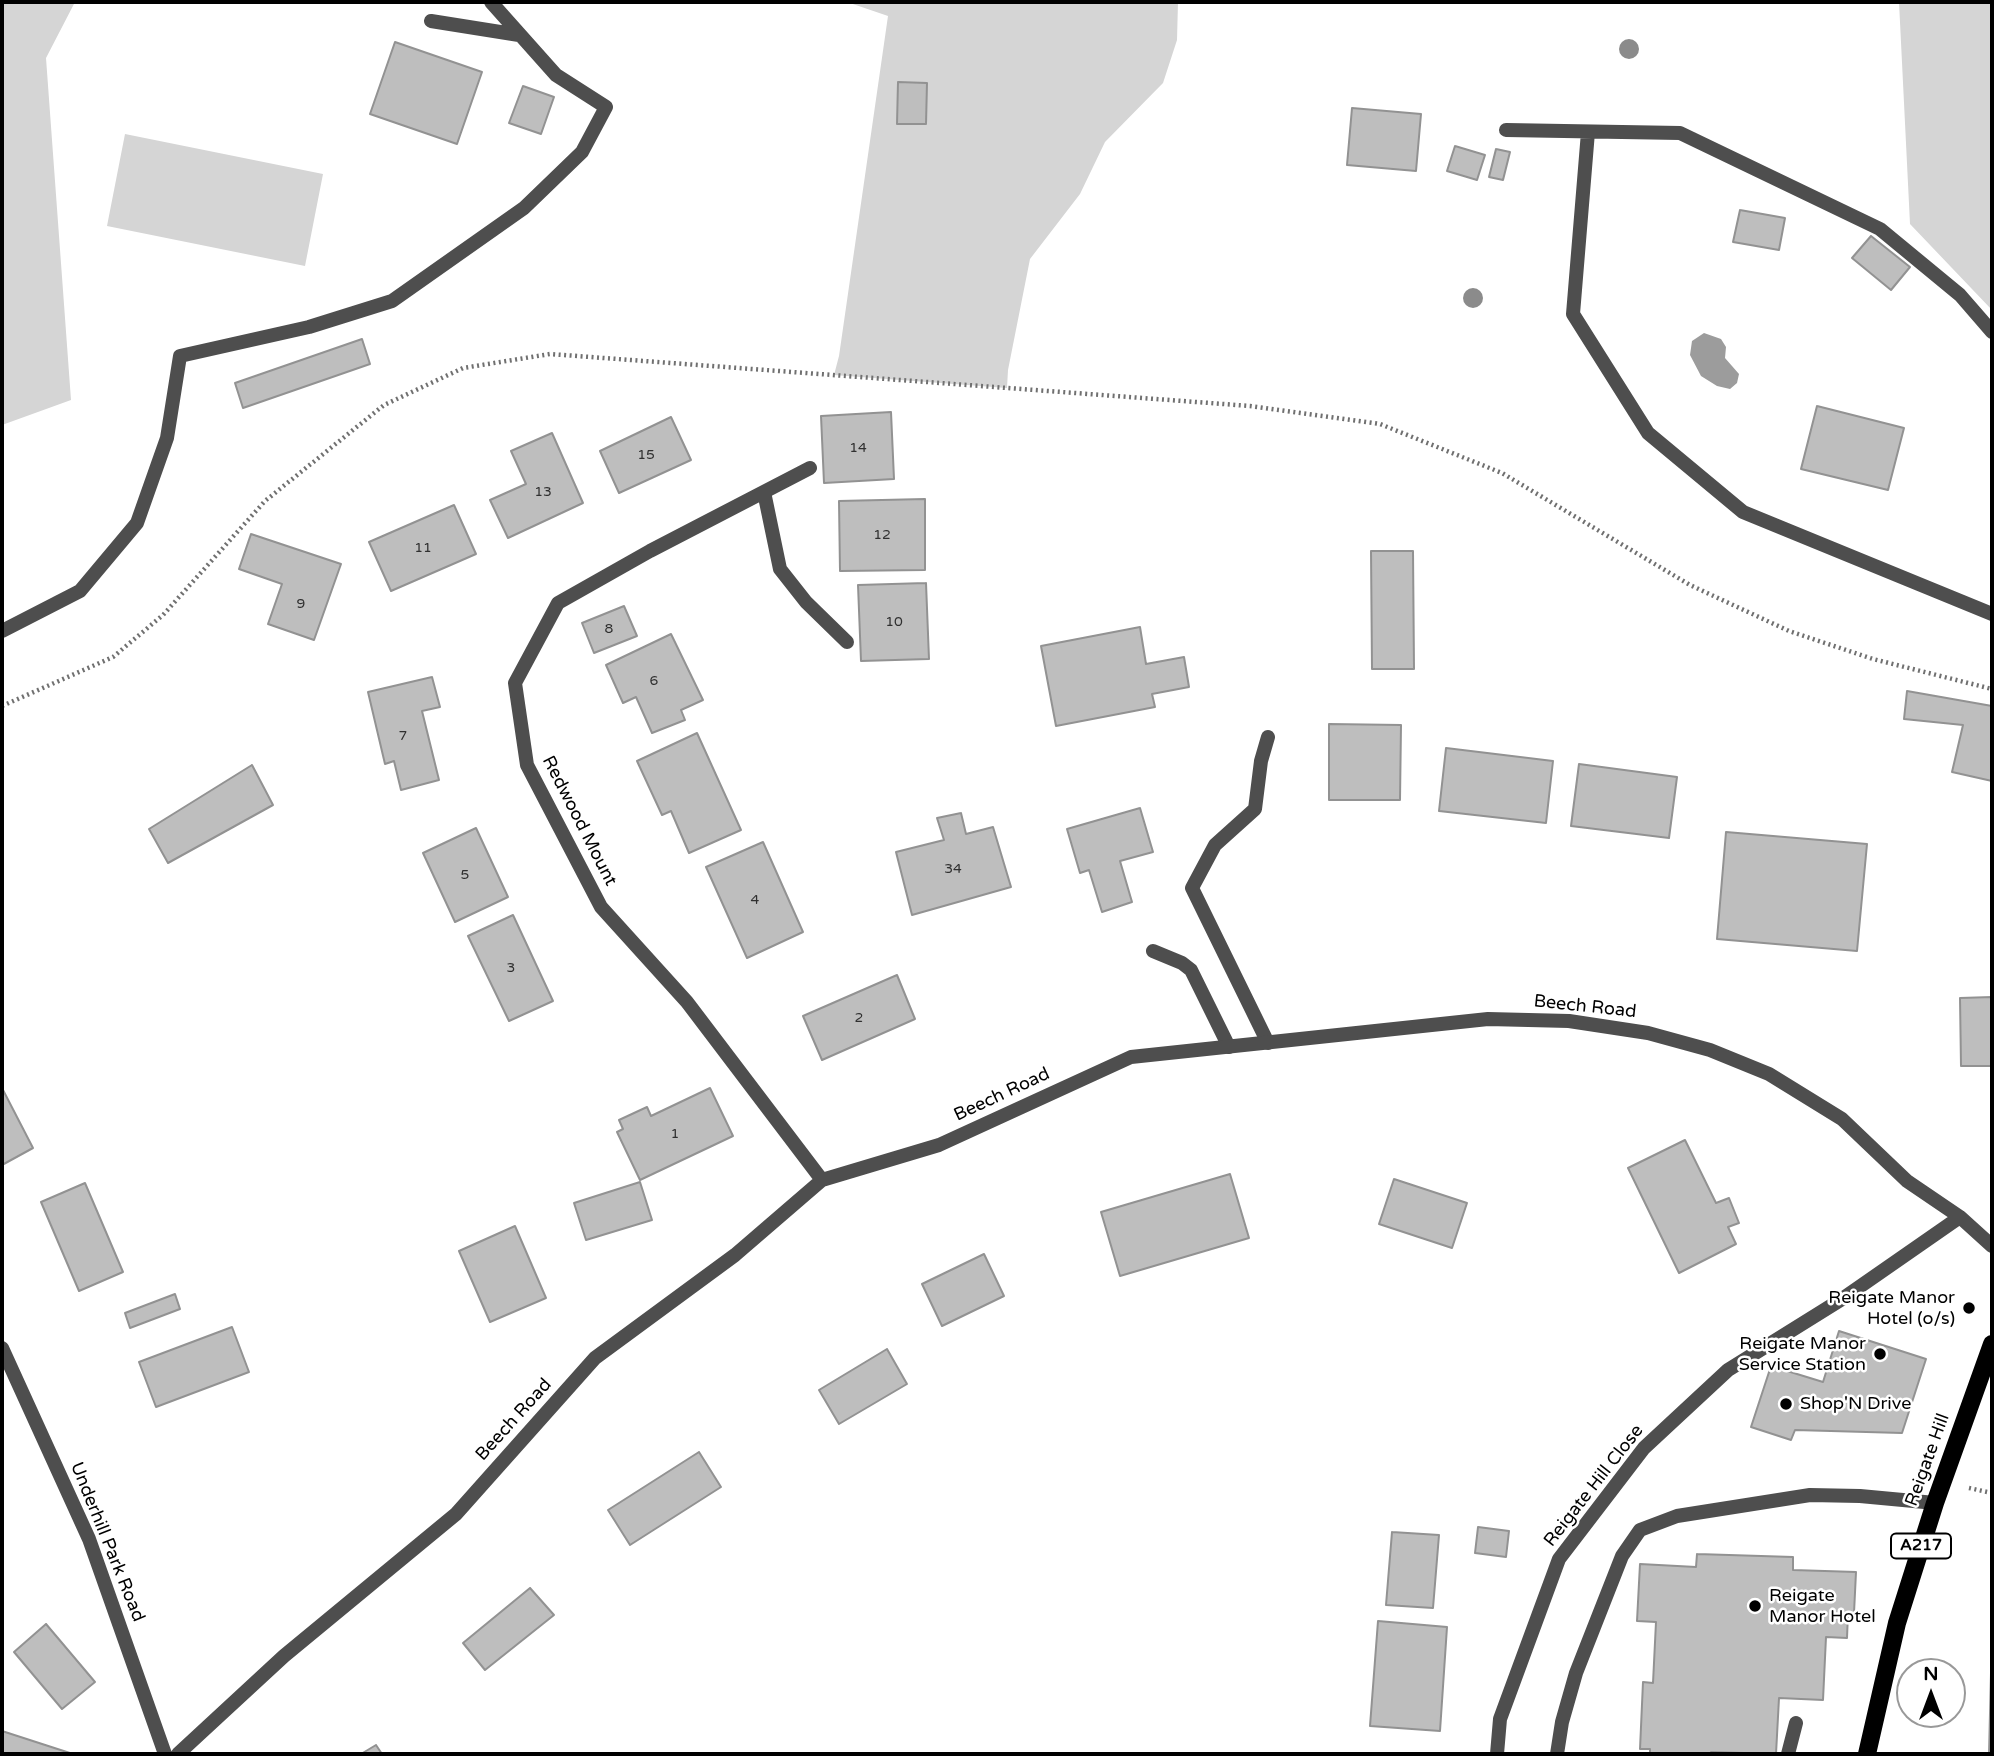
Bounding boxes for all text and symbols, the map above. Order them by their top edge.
house number: 14 [849,440,867,456]
house number: 15 [637,447,655,463]
house number: 13 [534,484,552,500]
house number: 12 [873,527,891,543]
house number: 11 [414,540,432,556]
house number: 9 [297,596,305,612]
house number: 10 [885,614,903,630]
house number: 8 [605,621,613,637]
house number: 6 [650,673,658,689]
house number: 7 [399,728,407,744]
street label: Redwood Mount [537,752,621,890]
house number: 34 [944,861,962,877]
house number: 5 [461,867,469,883]
house number: 4 [751,892,759,908]
house number: 3 [507,960,515,976]
street label: Beech Road [1533,991,1637,1023]
house number: 2 [855,1010,863,1026]
street label: Beech Road [951,1063,1053,1127]
house number: 1 [671,1126,679,1142]
place label: Reigate Manor Hotel (o/s) [1828,1287,1955,1330]
marker: Reigate Manor Hotel (o/s) [1961,1300,1977,1316]
place label: Reigate Manor Service Station [1739,1333,1866,1376]
marker: Reigate Manor Service Station [1872,1346,1888,1362]
street label: Beech Road [471,1374,557,1466]
place label: Shop'N Drive [1800,1393,1911,1415]
marker: Shop'N Drive [1778,1396,1794,1412]
street label: Reigate Hill [1901,1411,1955,1509]
street label: Reigate Hill Close [1540,1421,1648,1551]
street label: Underhill Park Road [65,1459,149,1625]
road number: A217 [1891,1534,1951,1558]
place label: Reigate Manor Hotel [1769,1585,1876,1628]
marker: Reigate Manor Hotel [1747,1598,1763,1614]
north arrow [1896,1658,1966,1728]
text: N [1923,1663,1939,1685]

